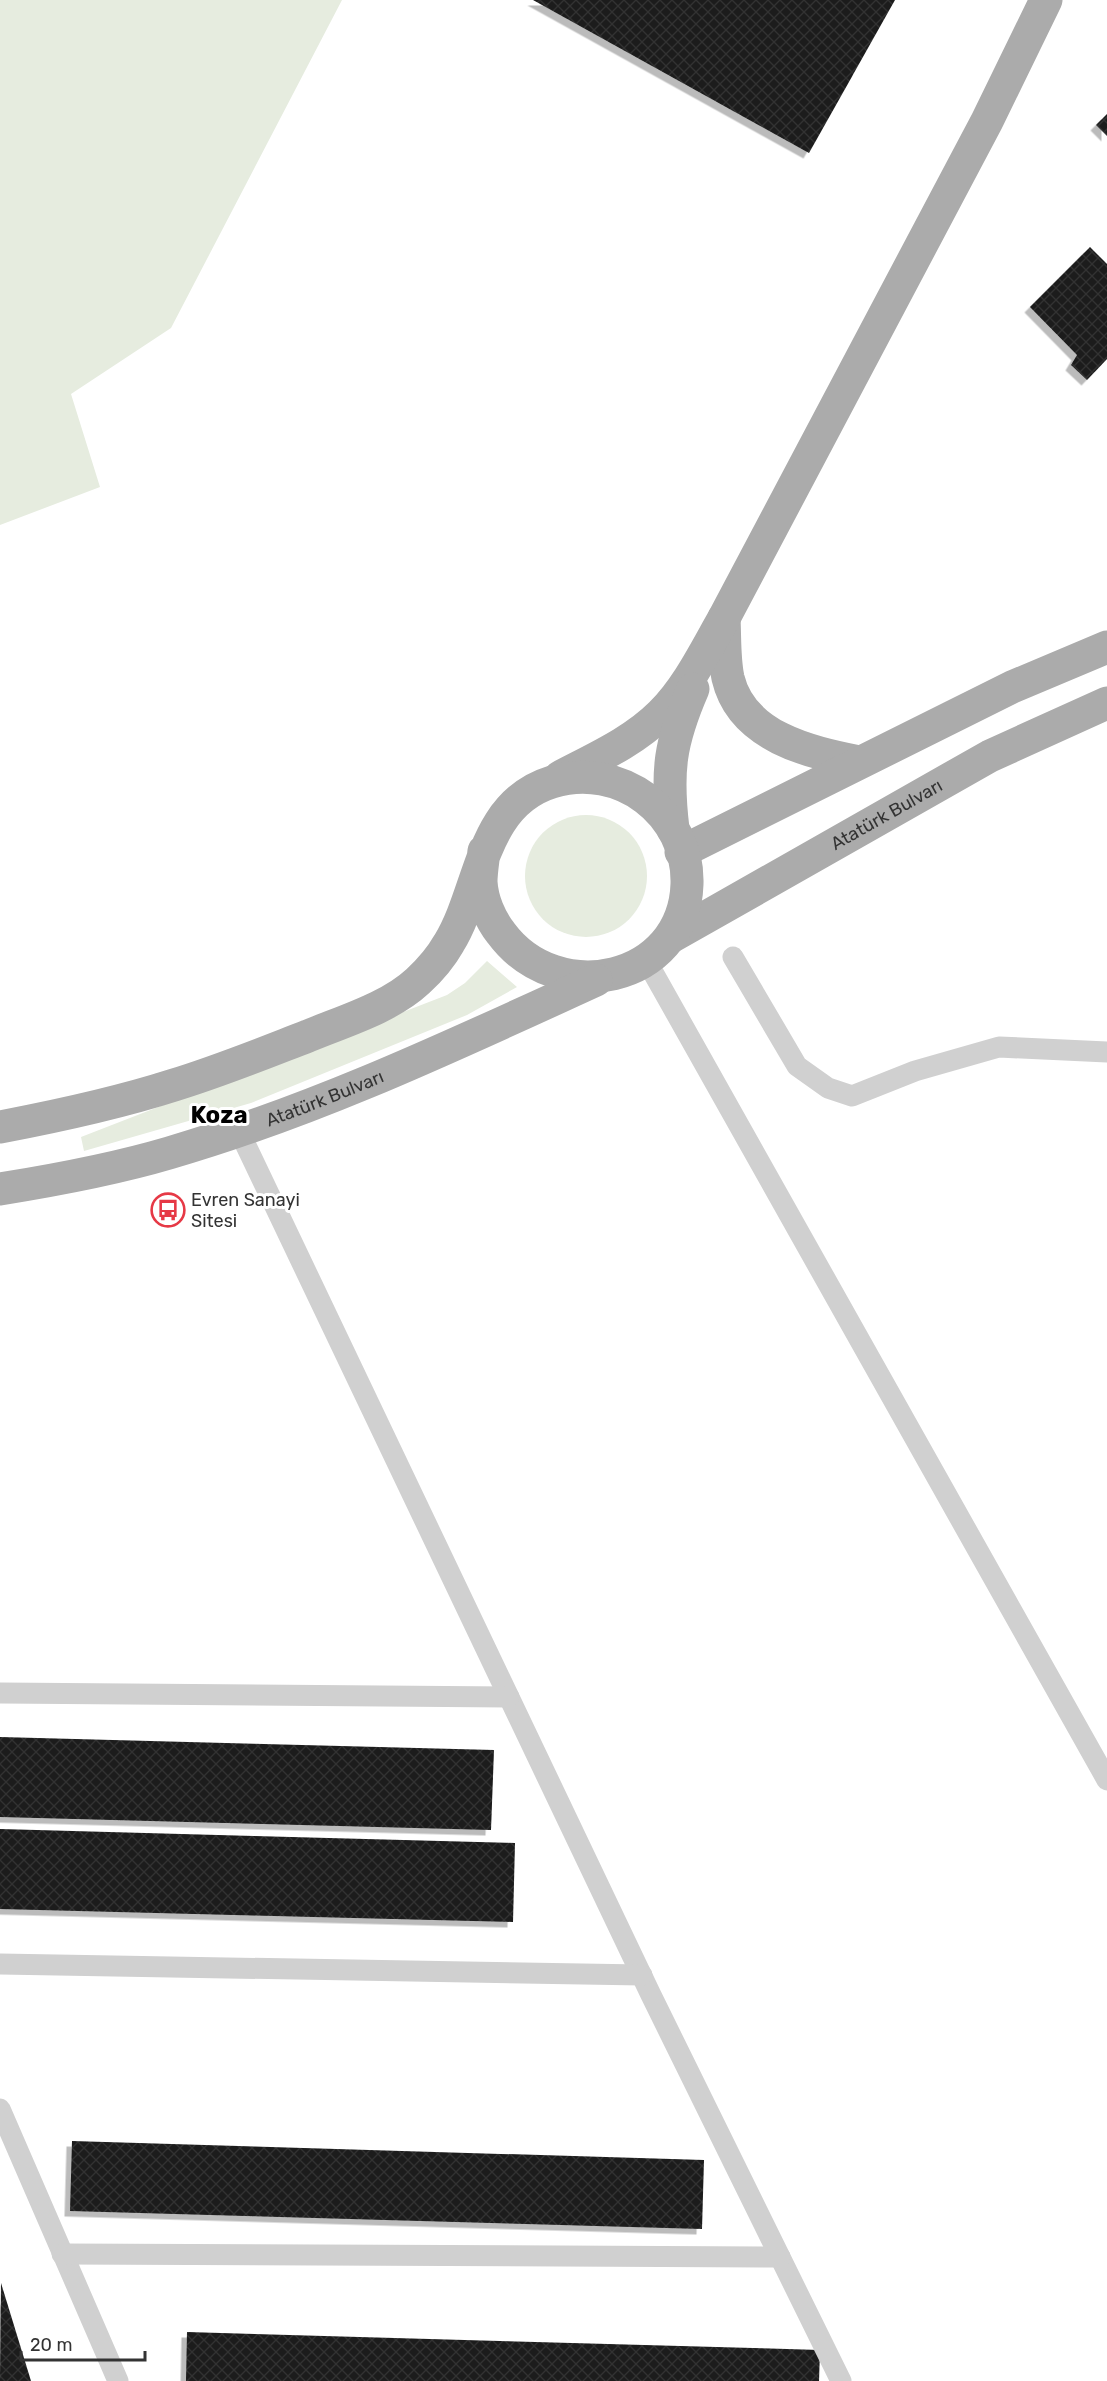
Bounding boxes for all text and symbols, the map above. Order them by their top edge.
street label: Atatürk Bulvarı [827,774,946,855]
street label: Atatürk Bulvarı [263,1065,387,1131]
district label: Koza [190,1101,248,1129]
place label: Evren Sanayi Sitesi [191,1189,300,1232]
bus stop icon: Evren Sanayi Sitesi [150,1192,186,1228]
scale bar [21,2324,146,2362]
text: 20 m [30,2334,72,2356]

